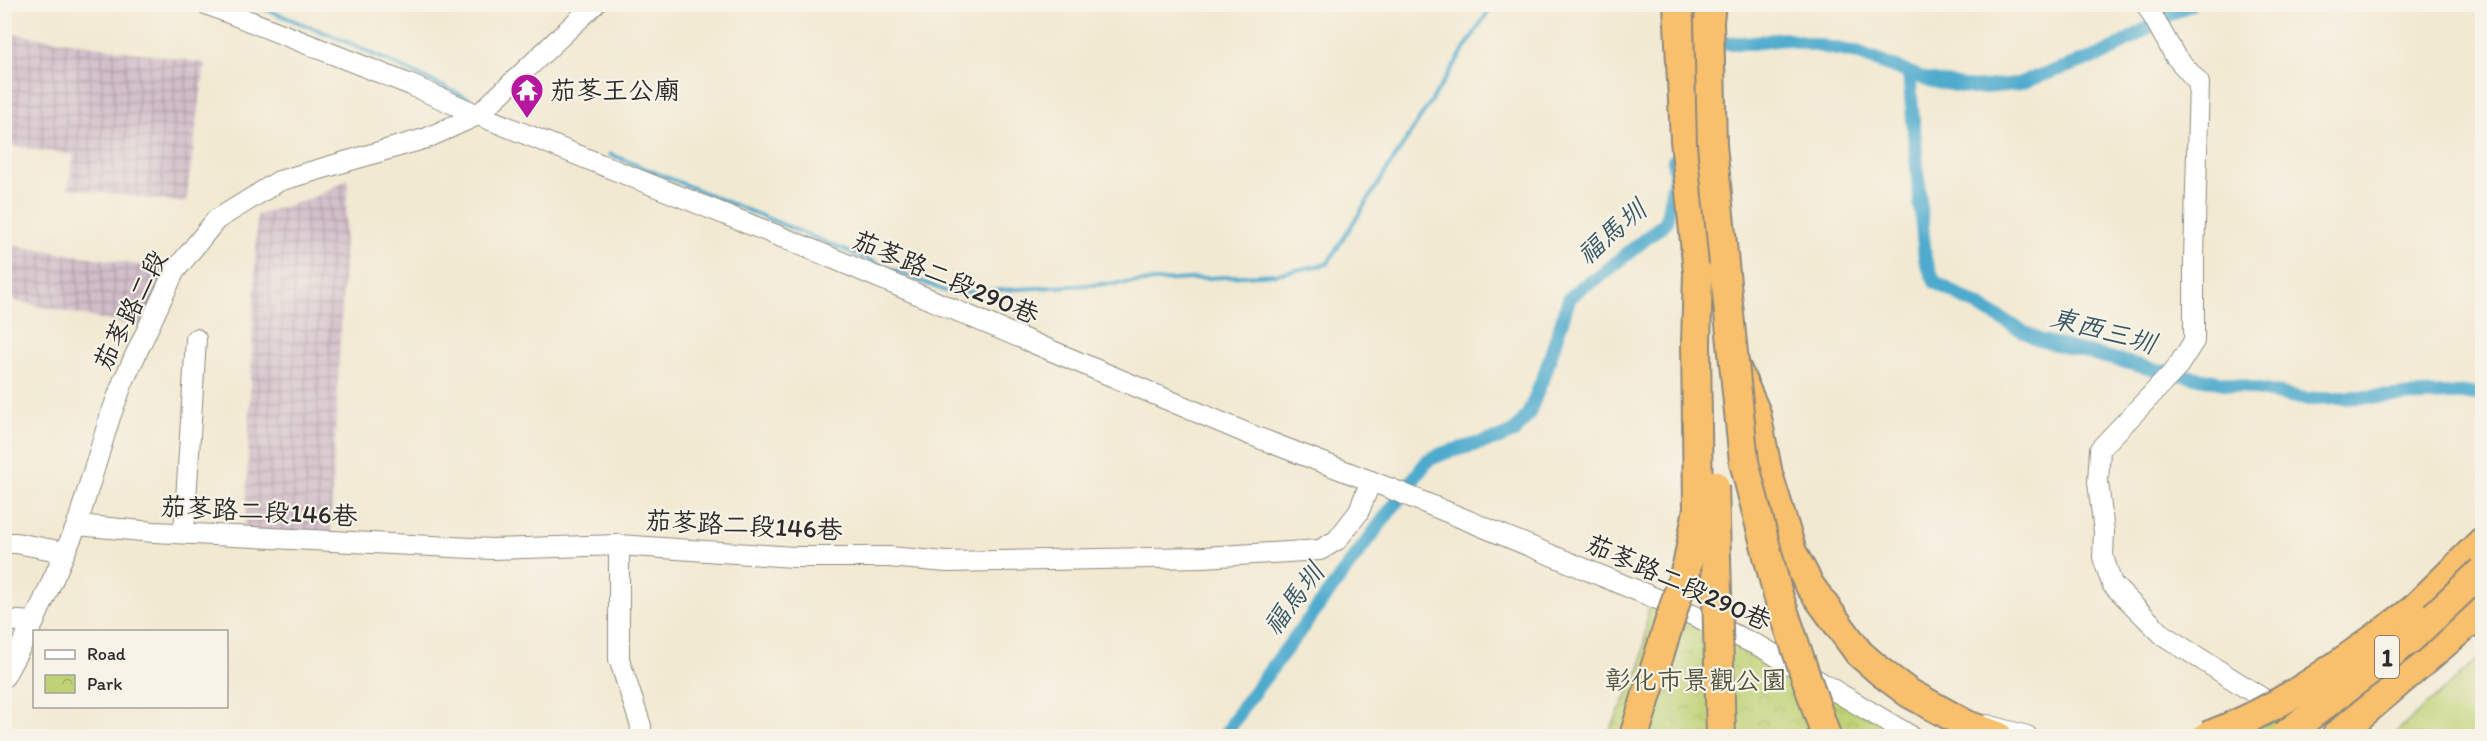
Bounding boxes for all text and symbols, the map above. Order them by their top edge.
temple icon: 茄苳王公廟 [509,72,545,119]
place label: 茄苳王公廟 [550,74,680,106]
water label: 福馬圳 [1570,191,1655,271]
street label: 茄苳路二段290巷 [848,223,1044,331]
street label: 茄苳路二段 [86,245,174,375]
water label: 東西三圳 [2047,300,2162,361]
street label: 茄苳路二段146巷 [160,490,358,532]
street label: 茄苳路二段146巷 [645,504,843,546]
street label: 茄苳路二段290巷 [1581,527,1777,637]
water label: 福馬圳 [1255,554,1332,641]
legend [33,630,228,708]
road number: 1 [2375,636,2399,678]
text: Road [87,643,126,665]
park label: 彰化市景觀公園 [1605,664,1787,696]
text: Park [87,673,122,695]

